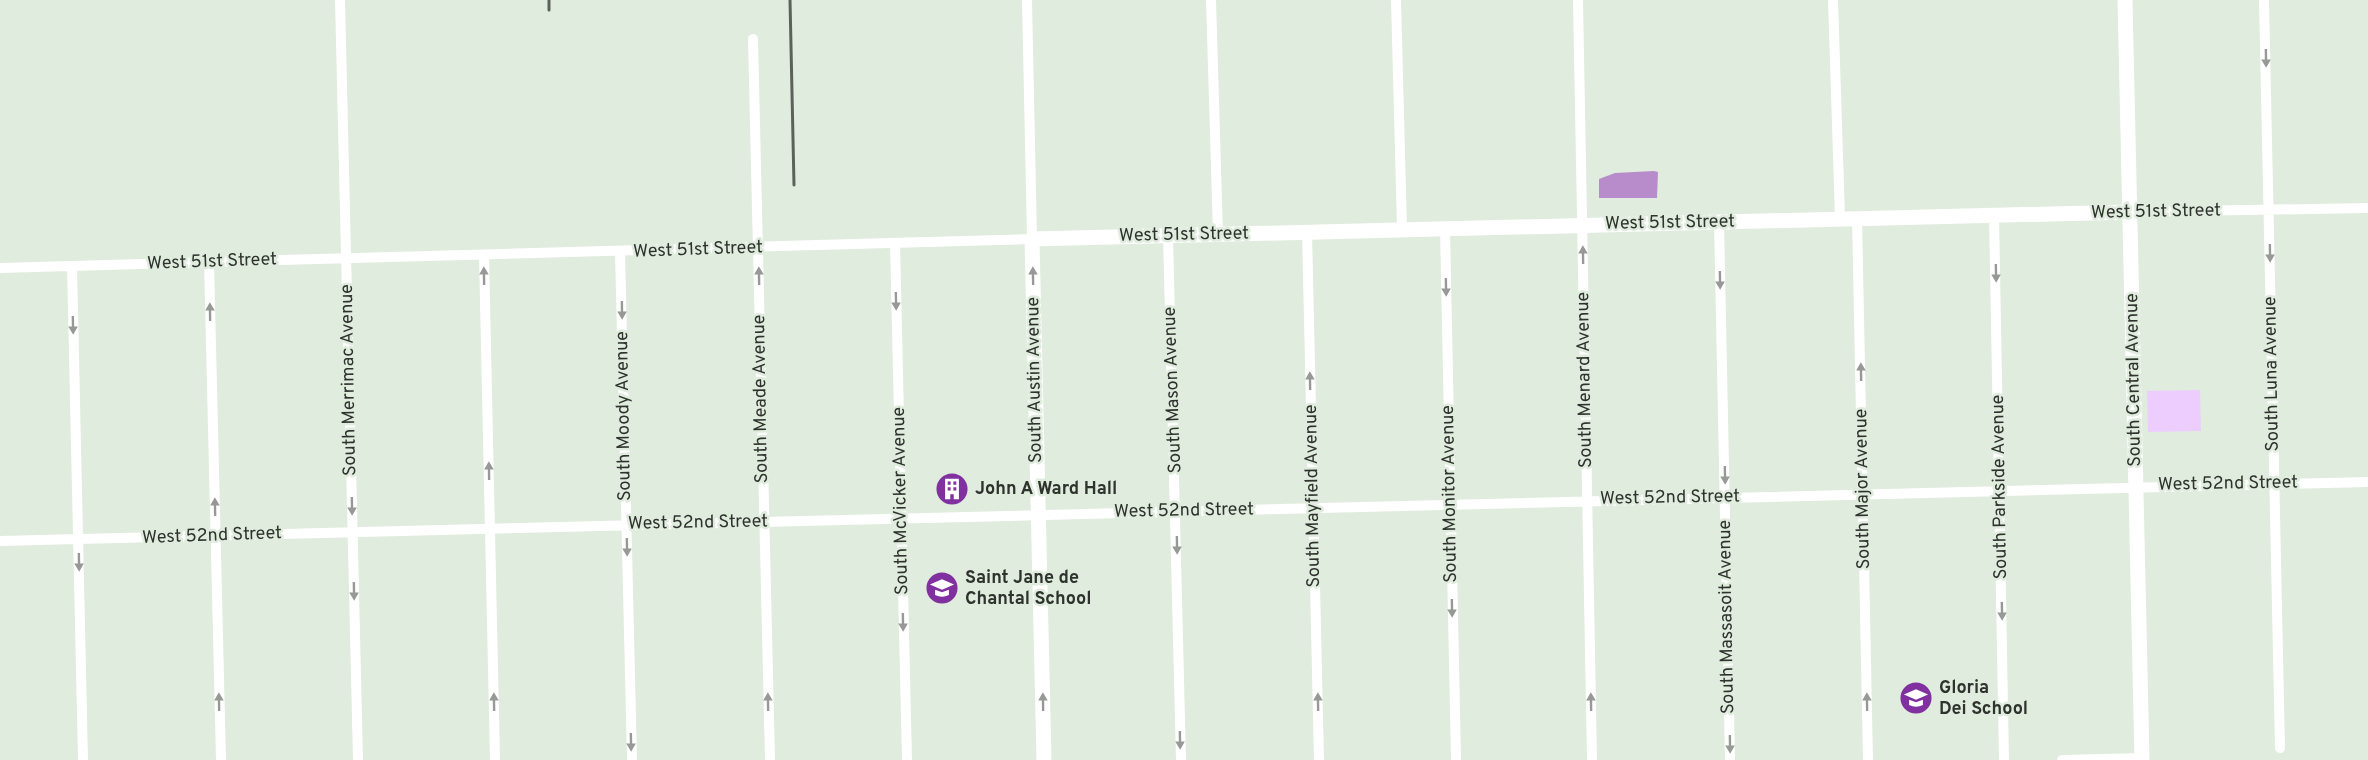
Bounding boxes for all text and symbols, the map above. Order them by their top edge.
one-way arrow [2261,49,2270,68]
street label: West 51st Street [2091,199,2221,225]
street label: West 51st Street [1605,210,1735,236]
street label: West 51st Street [1119,222,1249,248]
street label: West 51st Street [633,236,763,264]
one-way arrow [2265,244,2275,263]
one-way arrow [1578,245,1588,264]
street label: West 51st Street [147,248,277,276]
one-way arrow [1991,264,2000,283]
one-way arrow [754,266,764,285]
one-way arrow [1028,266,1038,285]
one-way arrow [480,267,489,286]
one-way arrow [1716,270,1725,289]
one-way arrow [1441,277,1451,296]
street label: South Merrimac Avenue [336,284,362,476]
one-way arrow [892,292,901,311]
street label: South Menard Avenue [1572,292,1598,468]
street label: South Central Avenue [2121,293,2147,467]
street label: South Luna Avenue [2259,296,2285,452]
street label: South Austin Avenue [1022,297,1048,463]
one-way arrow [617,301,626,320]
one-way arrow [205,302,215,321]
street label: South Mason Avenue [1159,306,1187,474]
street label: South Meade Avenue [748,314,774,484]
one-way arrow [69,315,78,334]
street label: South Moody Avenue [611,331,637,501]
one-way arrow [1856,362,1866,381]
one-way arrow [1306,371,1315,390]
street label: South Parkside Avenue [1987,394,2013,580]
street label: South Mayfield Avenue [1300,404,1326,588]
street label: South Monitor Avenue [1437,405,1463,583]
street label: South McVicker Avenue [888,407,914,595]
street label: South Major Avenue [1850,409,1876,569]
one-way arrow [484,462,494,481]
one-way arrow [1720,465,1729,484]
building icon: John A Ward Hall [934,471,970,507]
street label: West 52nd Street [2158,471,2298,497]
place label: John A Ward Hall [975,478,1117,501]
street label: West 52nd Street [1600,485,1740,511]
one-way arrow [347,496,356,515]
one-way arrow [210,497,220,516]
street label: West 52nd Street [1114,498,1254,524]
street label: West 52nd Street [628,510,768,536]
street label: South Massasoit Avenue [1714,520,1740,714]
street label: West 52nd Street [142,522,282,550]
one-way arrow [1172,536,1182,555]
one-way arrow [623,538,632,557]
one-way arrow [74,552,84,571]
place label: Saint Jane de Chantal School [965,567,1091,611]
school or university icon: Saint Jane de Chantal School [924,570,960,606]
one-way arrow [349,581,358,600]
one-way arrow [1448,598,1457,617]
one-way arrow [1997,602,2007,621]
one-way arrow [899,613,908,632]
place label: Gloria Dei School [1939,677,2028,721]
school or university icon: Gloria Dei School [1898,680,1934,716]
one-way arrow [215,692,224,711]
one-way arrow [489,692,498,711]
one-way arrow [763,692,773,711]
one-way arrow [1038,692,1048,711]
one-way arrow [1313,692,1322,711]
one-way arrow [1587,692,1596,711]
one-way arrow [1862,692,1872,711]
one-way arrow [1175,731,1185,750]
one-way arrow [626,733,636,752]
one-way arrow [1725,735,1735,754]

